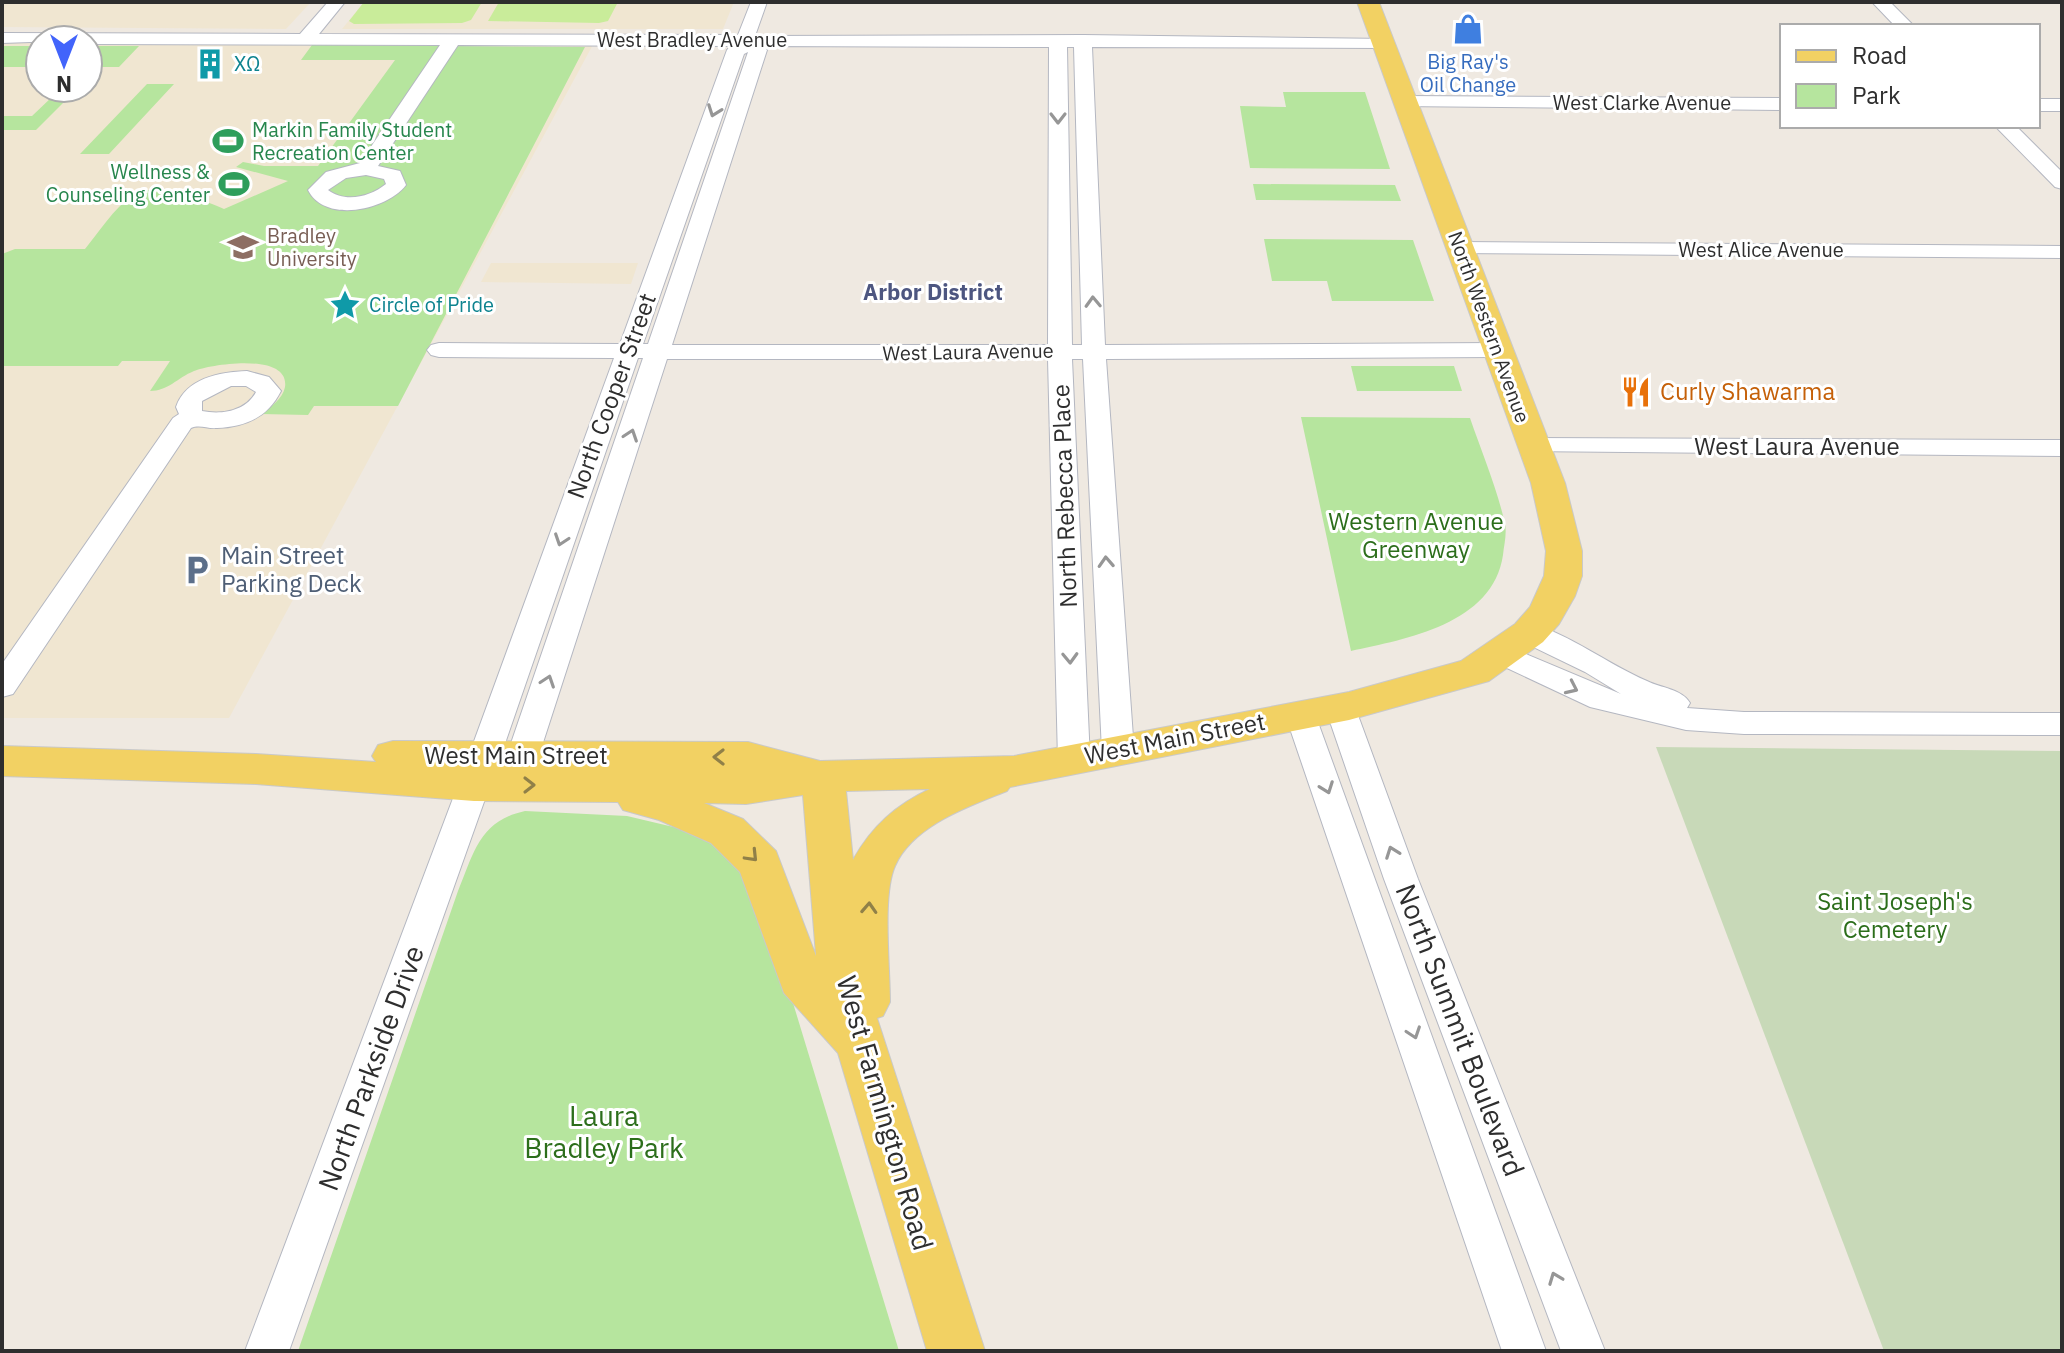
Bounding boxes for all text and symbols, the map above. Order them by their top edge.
shop icon: Big Ray's Oil Change [1451,12,1485,46]
north arrow [24,24,104,104]
legend [1780,24,2040,128]
street label: West Bradley Avenue [597,26,787,53]
text: Road [1852,39,1907,71]
building icon: ΧΩ [193,47,227,81]
place label: Big Ray's Oil Change [1420,48,1516,98]
place label: ΧΩ [234,50,260,77]
text: N [56,70,72,99]
text: Park [1852,79,1901,111]
street label: West Clarke Avenue [1553,89,1731,116]
one-way arrow [707,103,724,117]
one-way arrow [1050,112,1067,125]
place label: Markin Family Student Recreation Center [252,116,452,166]
sports icon: Markin Family Student Recreation Center [211,124,245,158]
place label: Wellness & Counseling Center [46,158,210,208]
sports icon: Wellness & Counseling Center [217,167,251,201]
place label: Bradley University [267,222,357,272]
street label: North Western Avenue [1442,227,1537,426]
school or university icon: Bradley University [226,230,260,264]
street label: West Alice Avenue [1678,236,1844,263]
district label: Arbor District [863,277,1003,306]
place icon: Circle of Pride [328,288,362,322]
street label: North Cooper Street [559,289,663,503]
place label: Circle of Pride [369,291,494,318]
one-way arrow [1084,295,1101,308]
street label: West Laura Avenue [882,337,1054,366]
restaurant icon: Curly Shawarma [1619,375,1653,409]
place label: Curly Shawarma [1660,375,1835,407]
street label: North Rebecca Place [1044,384,1084,608]
one-way arrow [622,429,638,443]
street label: West Laura Avenue [1694,430,1900,462]
park label: Western Avenue Greenway [1328,505,1504,565]
one-way arrow [554,532,570,546]
place label: Main Street Parking Deck [221,539,362,599]
parking icon: Main Street Parking Deck [180,553,214,587]
one-way arrow [1098,555,1115,568]
one-way arrow [1062,652,1079,665]
one-way arrow [539,675,555,689]
one-way arrow [1564,678,1579,694]
street label: West Main Street [1082,705,1268,771]
street label: West Main Street [424,739,608,771]
one-way arrow [712,748,725,766]
one-way arrow [523,776,536,794]
one-way arrow [1317,780,1333,794]
one-way arrow [1385,846,1402,860]
one-way arrow [742,847,757,861]
street label: North Summit Boulevard [1388,878,1533,1181]
park label: Saint Joseph's Cemetery [1817,885,1973,945]
one-way arrow [860,901,877,914]
street label: North Parkside Drive [309,940,432,1196]
street label: West Farmington Road [829,971,942,1254]
one-way arrow [1404,1025,1420,1039]
park label: Laura Bradley Park [524,1097,684,1166]
one-way arrow [1548,1272,1565,1286]

